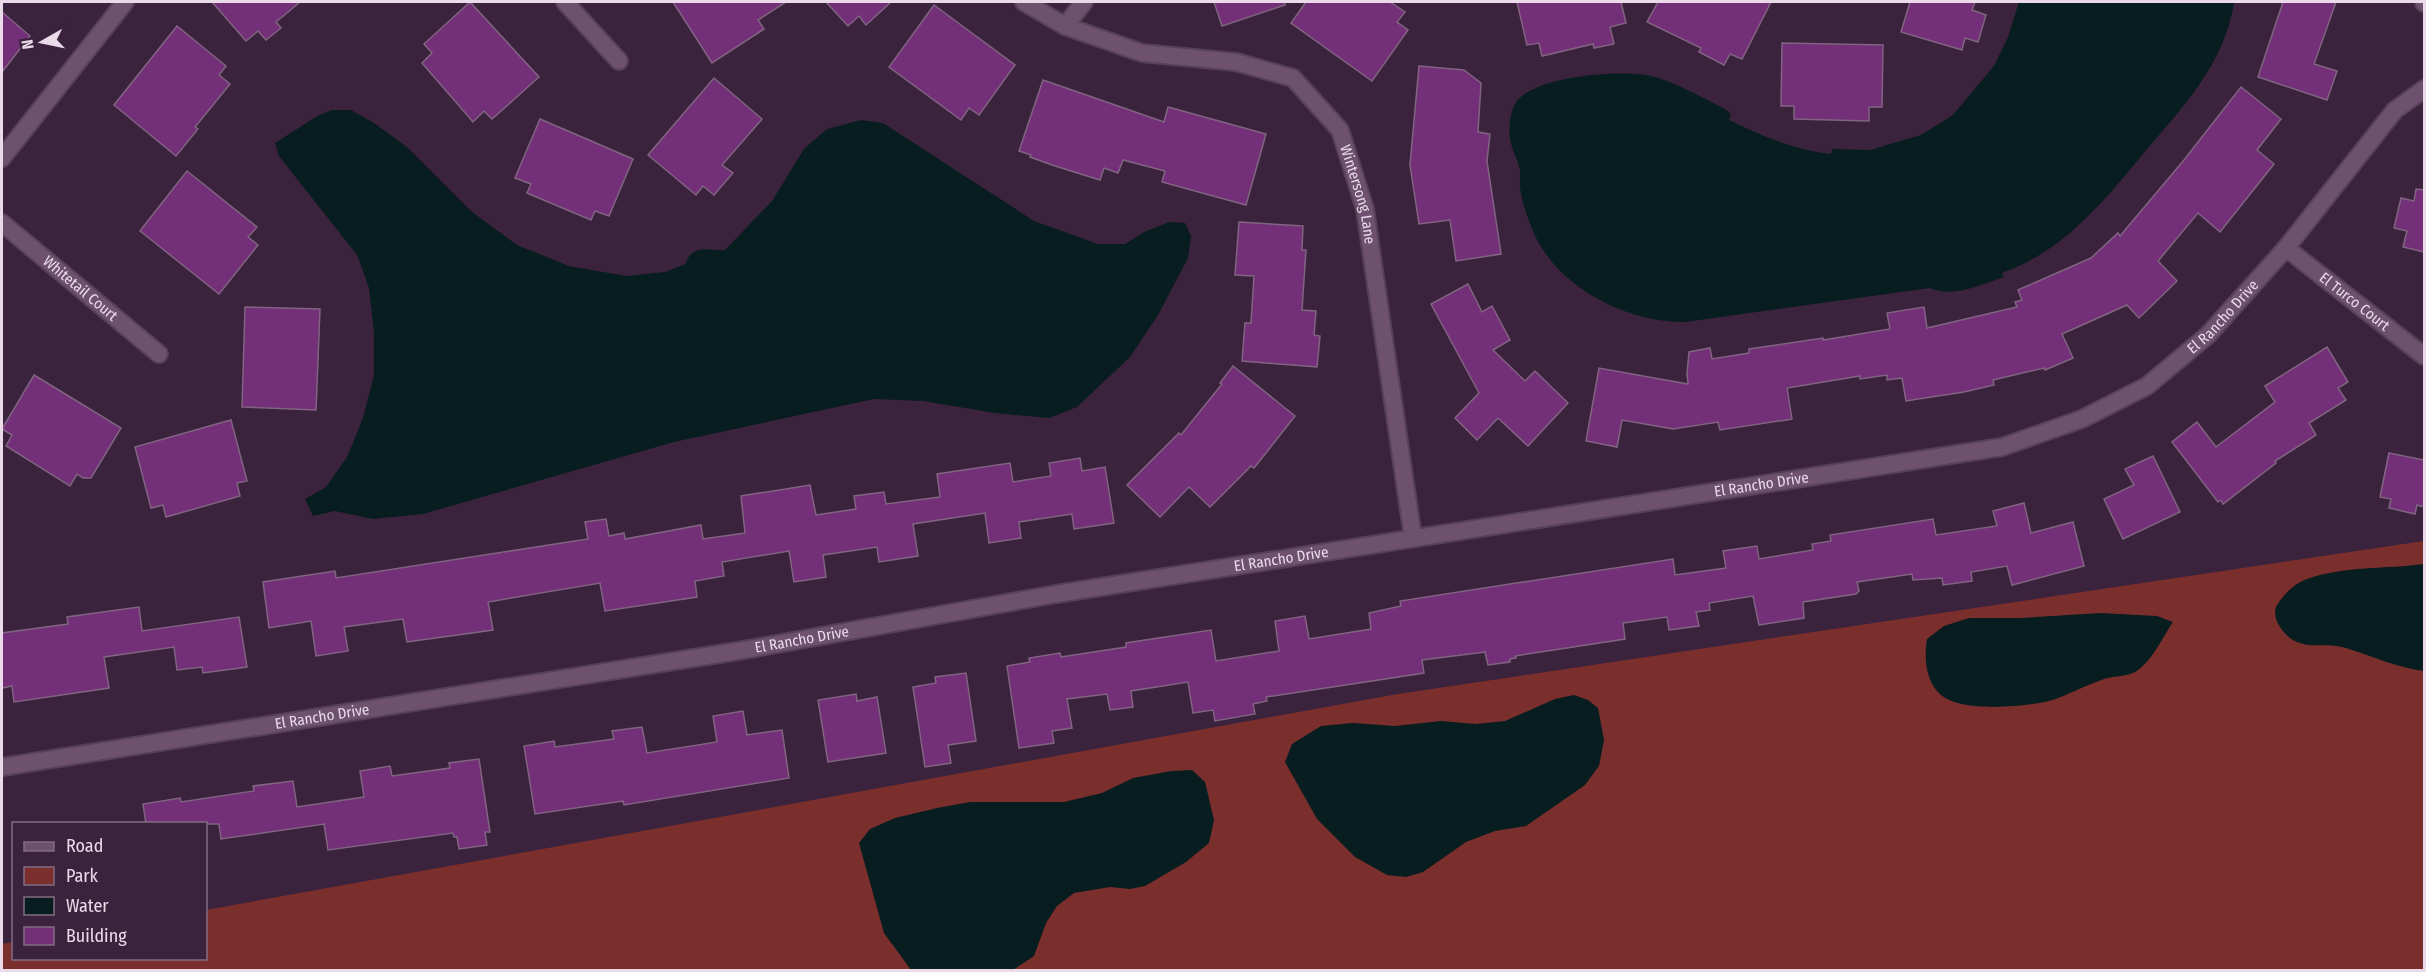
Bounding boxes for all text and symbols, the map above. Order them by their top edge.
north arrow [12,12,72,72]
text: N [18,38,38,50]
street label: Wintersong Lane [1336,143,1379,245]
street label: Whitetail Court [39,252,121,325]
street label: El Turco Court [2316,269,2393,335]
street label: El Rancho Drive [2184,276,2262,358]
street label: El Rancho Drive [1713,468,1810,501]
street label: El Rancho Drive [1233,543,1330,575]
street label: El Rancho Drive [753,622,850,657]
street label: El Rancho Drive [274,700,371,733]
legend [12,822,207,960]
text: Road [66,835,103,857]
text: Park [66,865,99,887]
text: Water [66,895,109,917]
text: Building [66,925,127,947]

